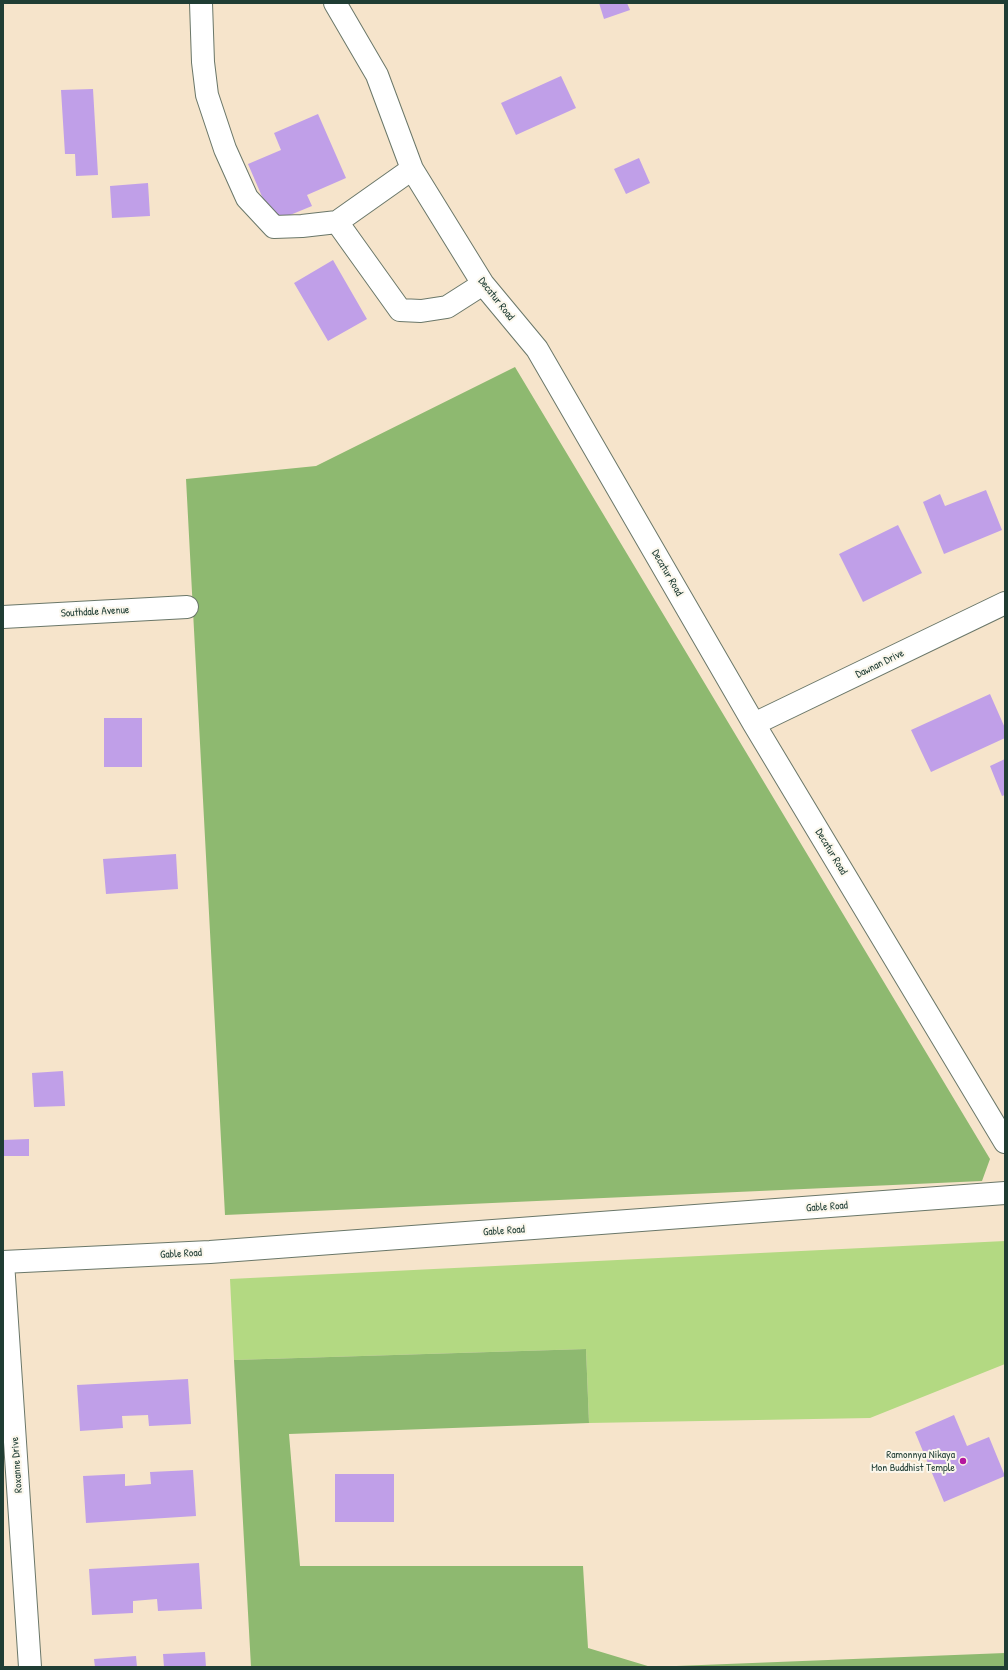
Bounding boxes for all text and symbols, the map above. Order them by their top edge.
street label: Decatur Road [475,275,517,323]
street label: Decatur Road [648,548,686,598]
street label: Southdale Avenue [60,604,130,620]
street label: Dawnan Drive [854,647,906,681]
street label: Decatur Road [812,827,850,877]
street label: Gable Road [806,1199,848,1215]
street label: Gable Road [483,1223,525,1239]
street label: Gable Road [160,1246,202,1262]
street label: Roxanne Drive [8,1436,26,1494]
place label: Ramonnya Nikaya Mon Buddhist Temple [871,1448,955,1474]
marker: Ramonnya Nikaya Mon Buddhist Temple [958,1456,968,1466]

